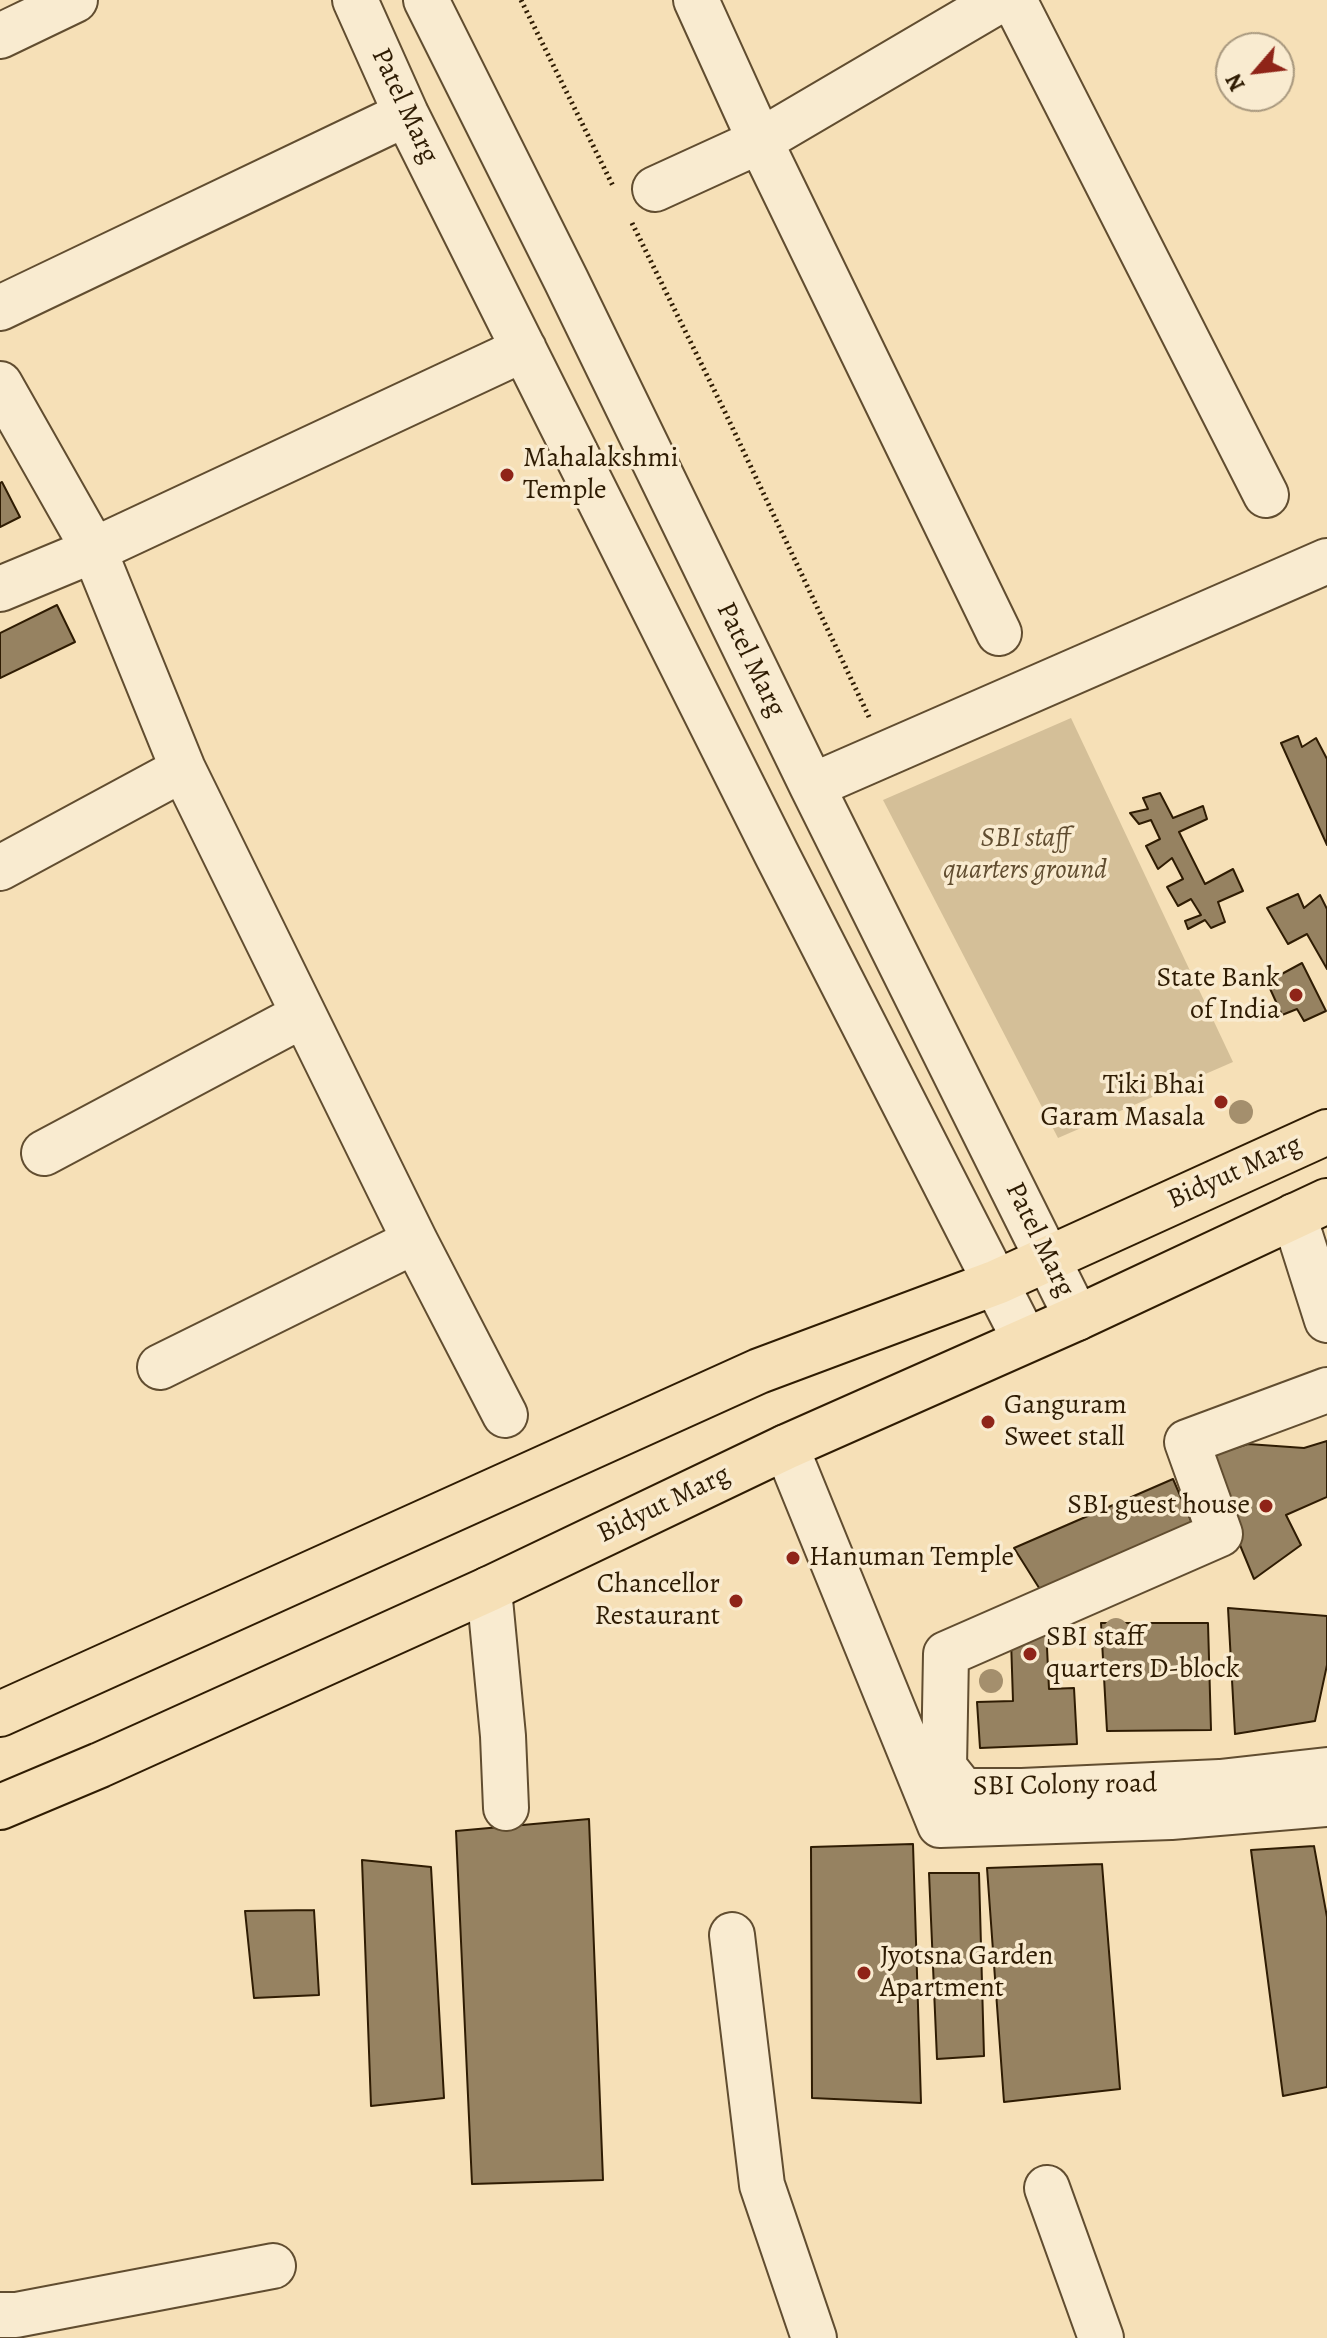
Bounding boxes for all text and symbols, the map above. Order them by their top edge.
north arrow [1215,32,1295,112]
street label: Patel Marg [363,43,445,169]
text: N [1219,68,1253,96]
place label: Mahalakshmi Temple [523,442,679,508]
marker: Mahalakshmi Temple [498,466,516,484]
street label: Patel Marg [708,597,792,723]
park label: SBI staff quarters ground [943,822,1107,888]
place label: State Bank of India [1157,962,1280,1028]
marker: State Bank of India [1287,986,1305,1004]
place label: Tiki Bhai Garam Masala [1041,1069,1205,1135]
marker: Tiki Bhai Garam Masala [1212,1093,1230,1111]
street label: Bidyut Marg [1163,1129,1307,1217]
street label: Patel Marg [997,1177,1081,1303]
place label: Ganguram Sweet stall [1004,1389,1127,1455]
marker: Ganguram Sweet stall [979,1413,997,1431]
street label: Bidyut Marg [592,1459,736,1551]
place label: SBI guest house [1067,1489,1250,1523]
marker: SBI guest house [1257,1497,1275,1515]
place label: Hanuman Temple [809,1541,1014,1575]
marker: Hanuman Temple [784,1549,802,1567]
place label: Chancellor Restaurant [594,1568,720,1634]
marker: Chancellor Restaurant [727,1592,745,1610]
place label: SBI staff quarters D-block [1046,1621,1240,1687]
marker: SBI staff quarters D-block [1021,1645,1039,1663]
street label: SBI Colony road [973,1768,1157,1804]
place label: Jyotsna Garden Apartment [880,1940,1053,2006]
marker: Jyotsna Garden Apartment [855,1964,873,1982]

